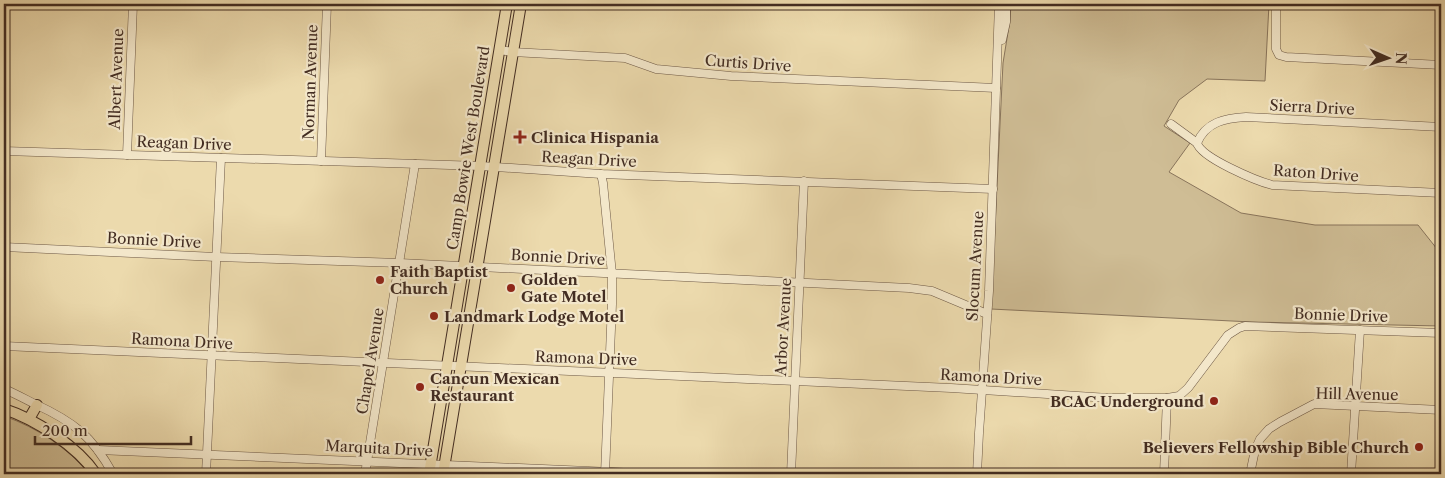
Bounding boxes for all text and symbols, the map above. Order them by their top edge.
street label: Norman Avenue [298,24,322,140]
street label: Albert Avenue [105,28,127,131]
north arrow [1362,32,1412,82]
street label: Camp Bowie West Boulevard [442,45,494,251]
street label: Curtis Drive [704,51,792,75]
text: N [1392,52,1410,65]
street label: Sierra Drive [1269,95,1355,119]
place label: Clinica Hispania [531,128,659,147]
marker: Clinica Hispania [513,130,527,144]
street label: Reagan Drive [136,132,232,154]
street label: Reagan Drive [541,147,637,171]
street label: Raton Drive [1273,161,1359,185]
street label: Slocum Avenue [963,210,987,322]
street label: Bonnie Drive [106,228,202,252]
street label: Bonnie Drive [510,245,606,269]
place label: Faith Baptist Church [390,262,488,298]
place label: Golden Gate Motel [521,270,607,306]
marker: Faith Baptist Church [374,274,386,286]
street label: Arbor Avenue [771,277,795,378]
marker: Golden Gate Motel [505,282,517,294]
street label: Bonnie Drive [1293,304,1389,326]
street label: Chapel Avenue [352,306,388,416]
place label: Landmark Lodge Motel [444,307,624,326]
marker: Landmark Lodge Motel [428,310,440,322]
street label: Ramona Drive [131,329,233,353]
street label: Ramona Drive [535,347,637,369]
street label: Ramona Drive [940,365,1042,389]
place label: Cancun Mexican Restaurant [430,369,560,405]
marker: Cancun Mexican Restaurant [414,381,426,393]
street label: Hill Avenue [1315,384,1399,404]
place label: BCAC Underground [1050,392,1204,411]
marker: BCAC Underground [1208,395,1220,407]
scale bar [35,413,191,445]
text: 200 m [42,421,88,440]
street label: Marquita Drive [325,436,433,460]
place label: Believers Fellowship Bible Church [1143,438,1410,457]
marker: Believers Fellowship Bible Church [1413,441,1425,453]

